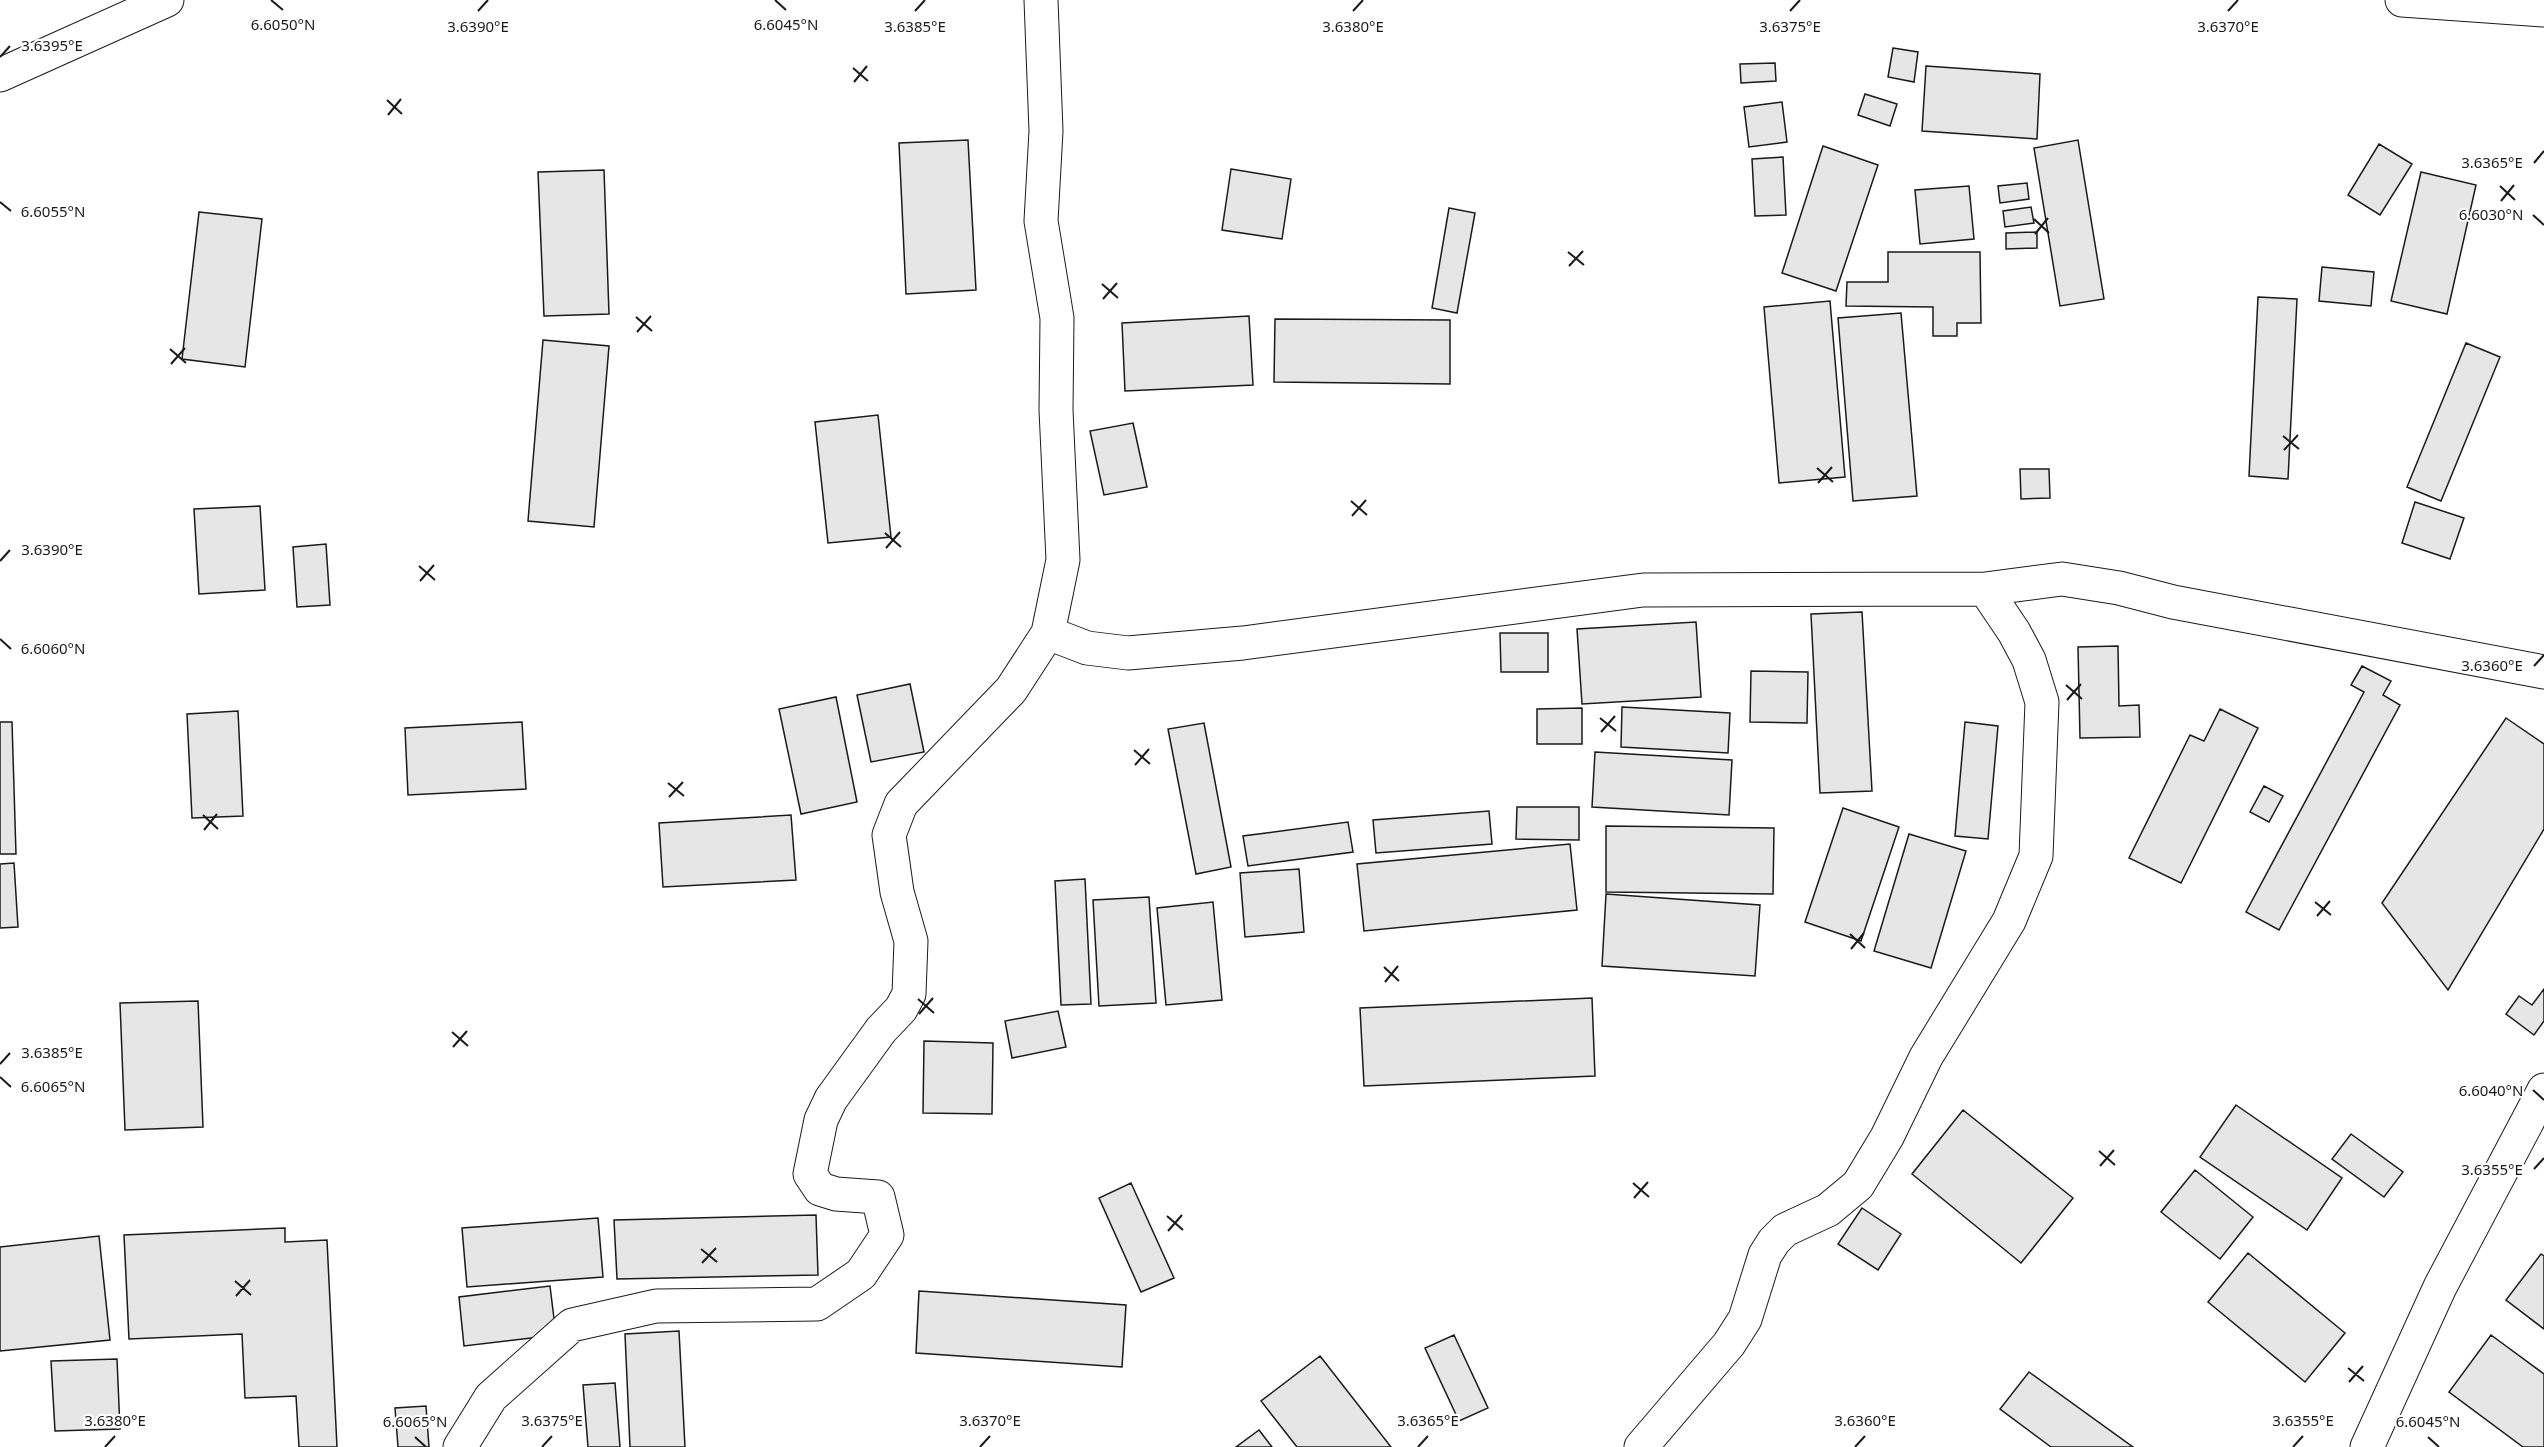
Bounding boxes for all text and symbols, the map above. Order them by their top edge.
text: 6.6050°N [251,14,315,34]
text: 6.6045°N [754,14,818,34]
text: 3.6390°E [447,16,509,36]
text: 3.6385°E [884,16,946,36]
text: 3.6380°E [1322,16,1384,36]
text: 3.6375°E [1759,16,1821,36]
text: 3.6370°E [2197,16,2259,36]
text: 3.6395°E [21,35,83,55]
text: 3.6365°E [2461,152,2523,172]
text: 6.6055°N [21,201,85,221]
text: 6.6030°N [2459,204,2523,224]
text: 3.6390°E [21,539,83,559]
text: 6.6060°N [21,638,85,658]
text: 3.6360°E [2461,655,2523,675]
text: 3.6385°E [21,1042,83,1062]
text: 6.6065°N [21,1076,85,1096]
text: 6.6040°N [2459,1080,2523,1100]
text: 3.6355°E [2461,1159,2523,1179]
text: 3.6380°E [84,1410,146,1430]
text: 3.6375°E [521,1410,583,1430]
text: 3.6370°E [959,1410,1021,1430]
text: 3.6365°E [1397,1410,1459,1430]
text: 3.6360°E [1834,1410,1896,1430]
text: 3.6355°E [2272,1410,2334,1430]
text: 6.6065°N [383,1411,447,1431]
text: 6.6045°N [2396,1411,2460,1431]

